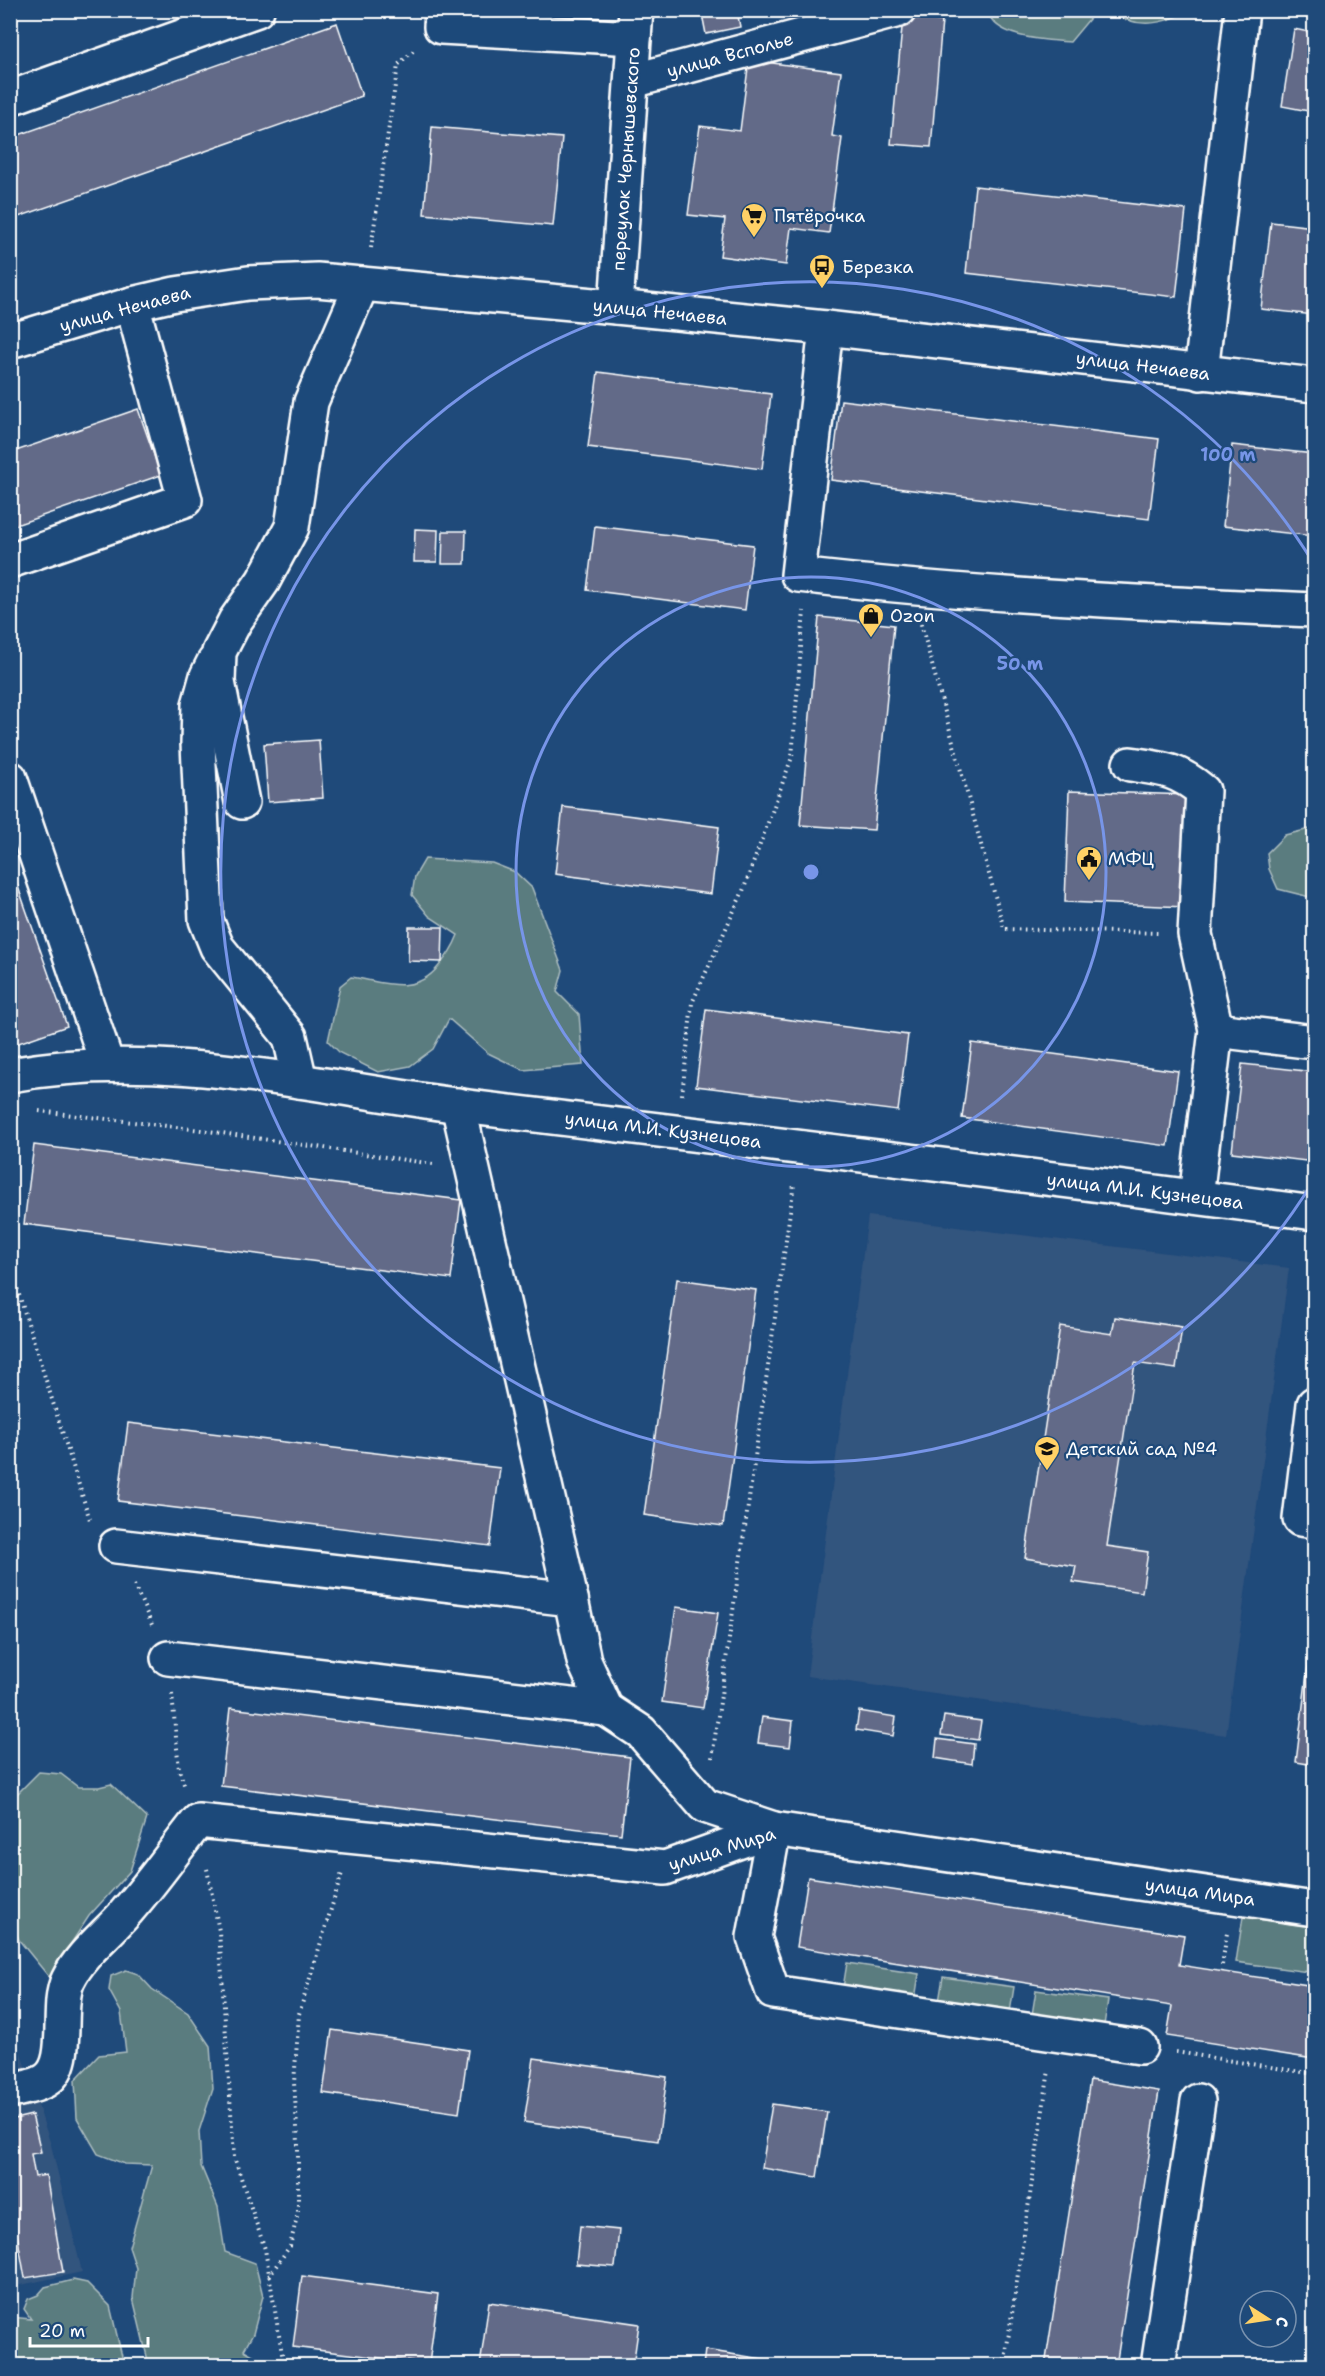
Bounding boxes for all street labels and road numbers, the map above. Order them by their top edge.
street label: улица Всполье [664,27,796,83]
street label: переулок Чернышевского [606,46,646,272]
street label: улица Нечаева [57,280,193,338]
street label: улица Нечаева [592,293,728,331]
street label: улица Нечаева [1075,346,1211,386]
street label: улица М.И. Кузнецова [563,1106,763,1154]
street label: улица М.И. Кузнецова [1045,1167,1245,1215]
street label: улица Мира [665,1821,779,1877]
street label: улица Мира [1143,1872,1257,1912]

